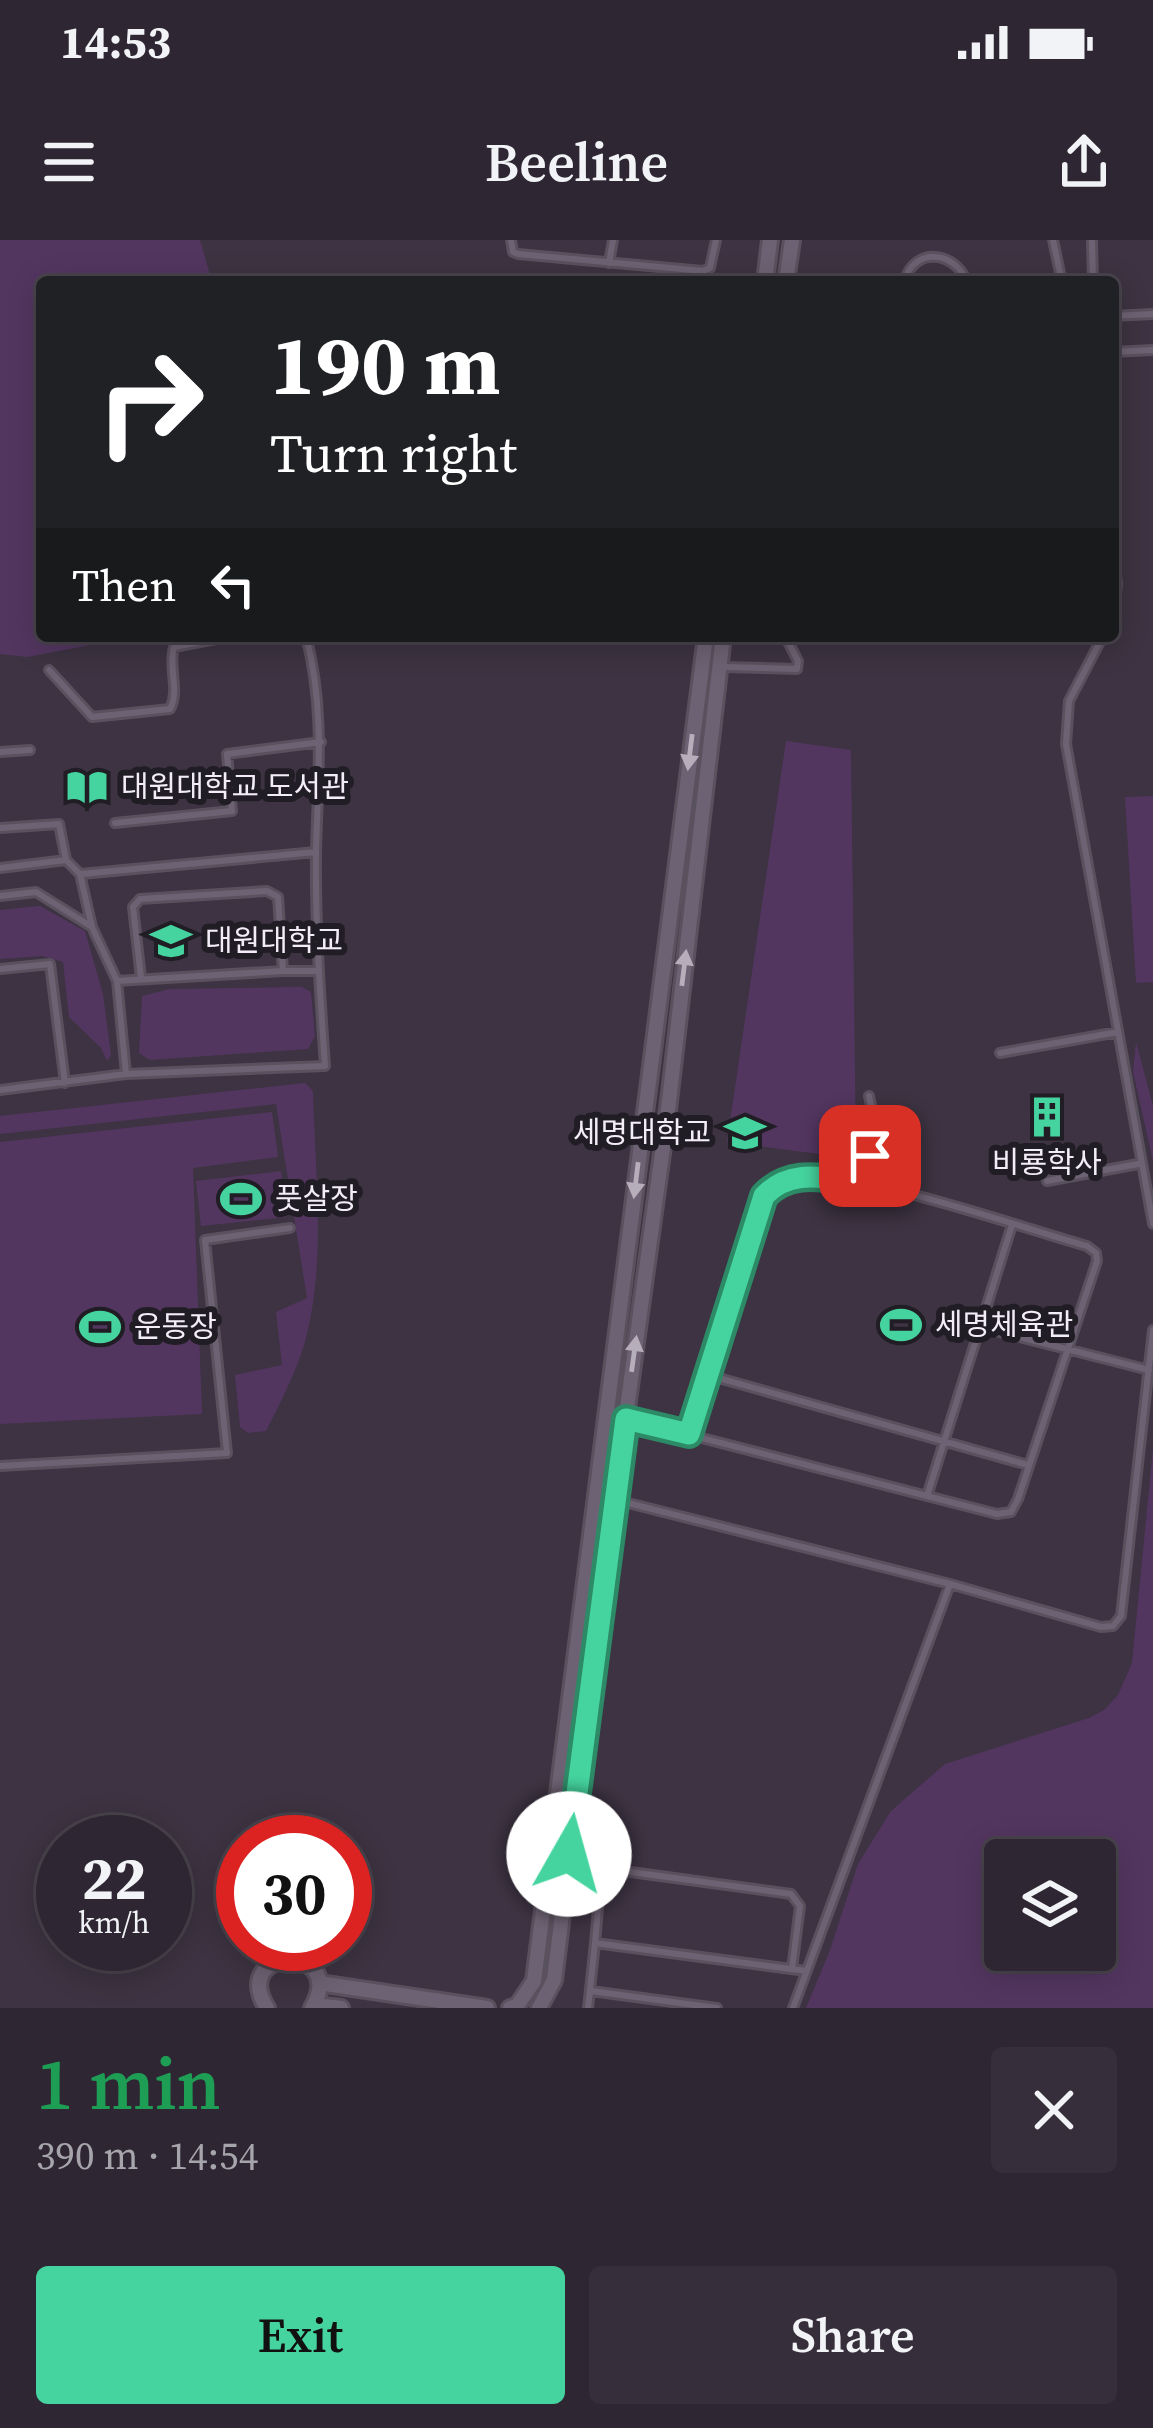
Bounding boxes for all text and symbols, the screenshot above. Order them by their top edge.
text: 14:53 [60,11,171,73]
text: Beeline [485,125,668,199]
icon: menu [36,129,102,195]
icon: share [1051,129,1117,195]
text: 190 m [270,307,501,422]
icon: right [72,324,228,480]
text: Turn right [270,416,517,490]
icon: left [200,552,266,618]
text: Then [72,554,176,616]
one-way arrow [681,734,700,771]
library icon: 대원대학교 도서관 [64,764,110,810]
place label: 대원대학교 도서관 [121,766,349,807]
school or university icon: 대원대학교 [148,918,194,964]
place label: 대원대학교 [205,920,343,961]
one-way arrow [675,948,694,986]
building icon: 비룡학사 [1024,1094,1070,1140]
pin [819,1105,921,1207]
school or university icon: 세명대학교 [722,1110,768,1156]
place label: 세명대학교 [573,1112,711,1153]
icon: arrive [837,1123,903,1189]
place label: 비룡학사 [992,1142,1102,1183]
one-way arrow [626,1162,645,1200]
sports icon: 풋살장 [218,1176,264,1222]
place label: 풋살장 [275,1178,358,1219]
sports icon: 세명체육관 [878,1302,924,1348]
sports icon: 운동장 [77,1304,123,1350]
place label: 세명체육관 [935,1304,1073,1345]
place label: 운동장 [134,1306,217,1347]
one-way arrow [625,1335,644,1373]
position arrow [506,1791,632,1917]
speed limit sign: 30 [216,1815,372,1971]
text: 22 [81,1837,147,1919]
map controls [984,1839,1116,1971]
button: layers [984,1839,1116,1971]
text: km/h [78,1902,150,1943]
text: 1 min [36,2034,221,2133]
button: close [991,2047,1117,2173]
text: 390 m · 14:54 [36,2129,258,2182]
button: Exit [36,2266,565,2404]
button: Share [589,2266,1117,2404]

